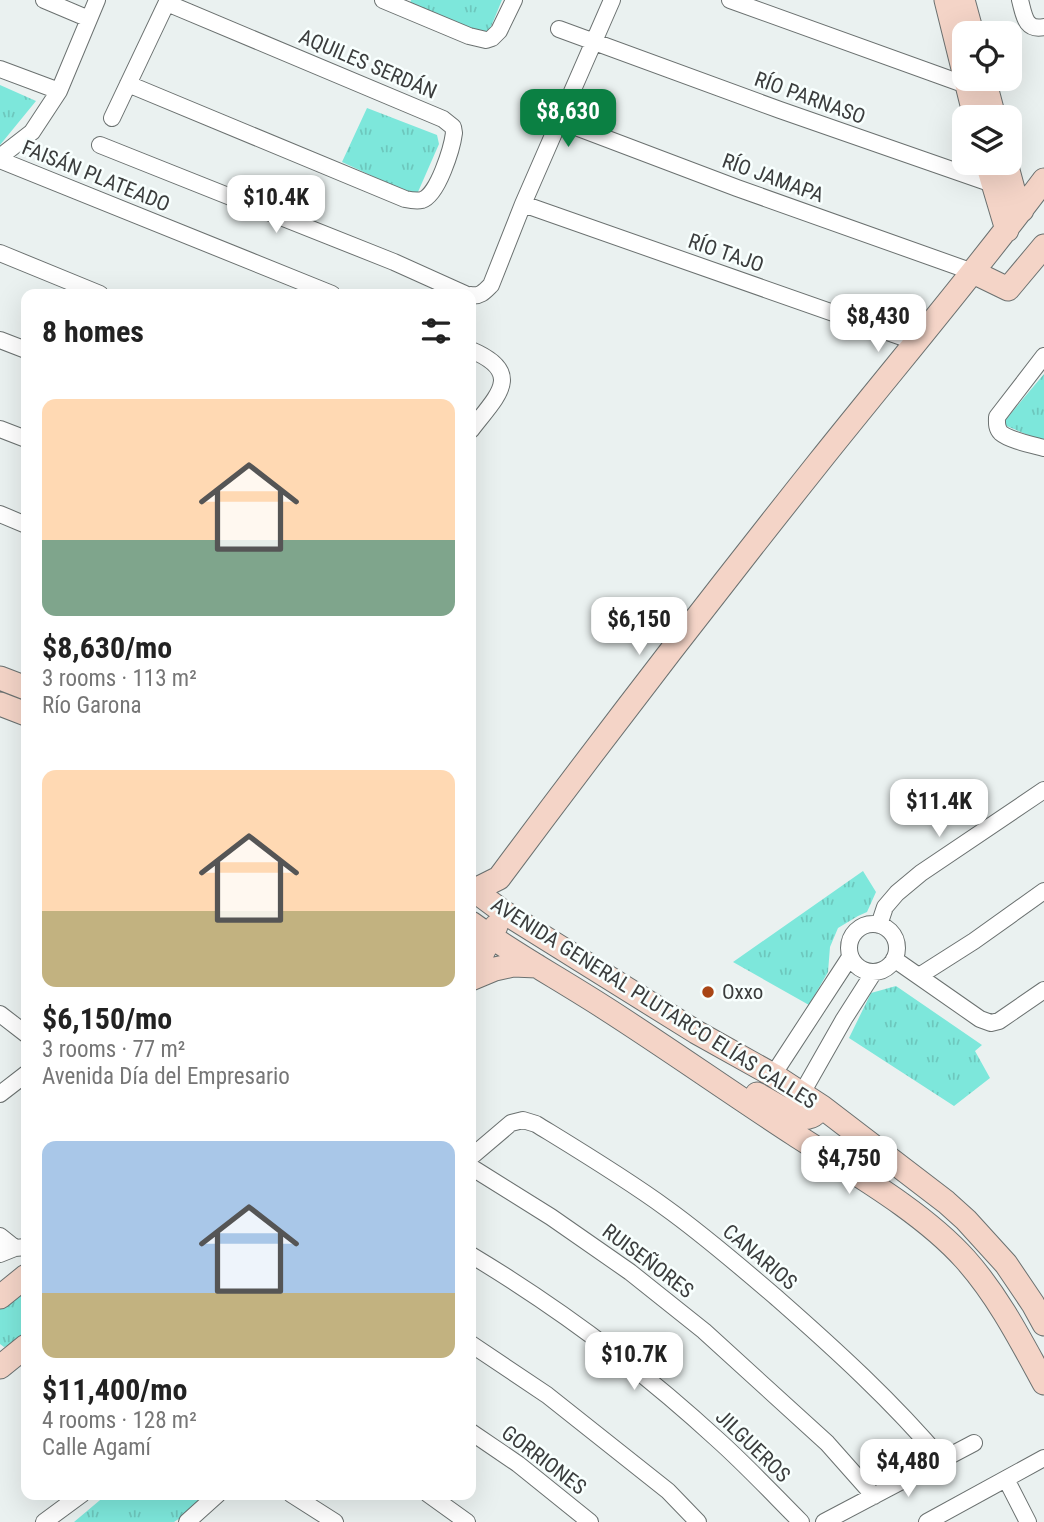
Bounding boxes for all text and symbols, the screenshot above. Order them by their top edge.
map controls [952,21,1022,175]
button: locate [952,21,1022,91]
street label: AQUILES SERDÁN [296,24,440,104]
street label: RÍO PARNASO [751,67,869,129]
pin: $8,630 [511,90,625,149]
text: $8,630 [536,98,600,125]
button: layers [952,105,1022,175]
street label: FAISÁN PLATEADO [19,135,173,217]
street label: RÍO JAMAPA [719,149,827,207]
pin: $10.4K [219,176,333,235]
text: $10.4K [243,184,309,211]
street label: RÍO TAJO [685,229,767,277]
pin: $8,430 [821,294,935,354]
text: $8,430 [846,303,910,330]
icon: filters [417,312,455,350]
text: 8 homes [42,314,144,349]
icon: home [186,444,312,570]
pin: $6,150 [582,598,696,657]
text: $6,150 [607,606,671,633]
text: $8,630/mo [42,630,172,665]
text: 3 rooms · 113 m² [42,665,197,692]
text: Río Garona [42,692,142,719]
pin: $11.4K [882,780,996,839]
text: $11.4K [906,788,972,815]
icon: home [186,815,312,941]
street label: AVENIDA GENERAL PLUTARCO ELÍAS CALLES [487,892,821,1114]
place label: Oxxo [722,980,763,1004]
marker: Oxxo [700,984,716,1000]
text: $6,150/mo [42,1001,172,1036]
text: 3 rooms · 77 m² [42,1036,185,1063]
text: Avenida Día del Empresario [42,1063,290,1090]
pin: $4,750 [792,1136,906,1196]
text: $4,750 [817,1145,881,1172]
icon: home [186,1186,312,1312]
street label: RUISEÑORES [598,1219,698,1303]
street label: CANARIOS [718,1219,802,1295]
pin: $10.7K [577,1332,691,1392]
text: $10.7K [601,1341,667,1368]
text: $11,400/mo [42,1372,187,1407]
street label: JILGUEROS [711,1405,795,1487]
text: 4 rooms · 128 m² [42,1407,197,1434]
street label: GORRIONES [497,1420,591,1500]
text: Calle Agamí [42,1434,151,1461]
pin: $4,480 [851,1440,965,1499]
text: $4,480 [876,1448,940,1475]

